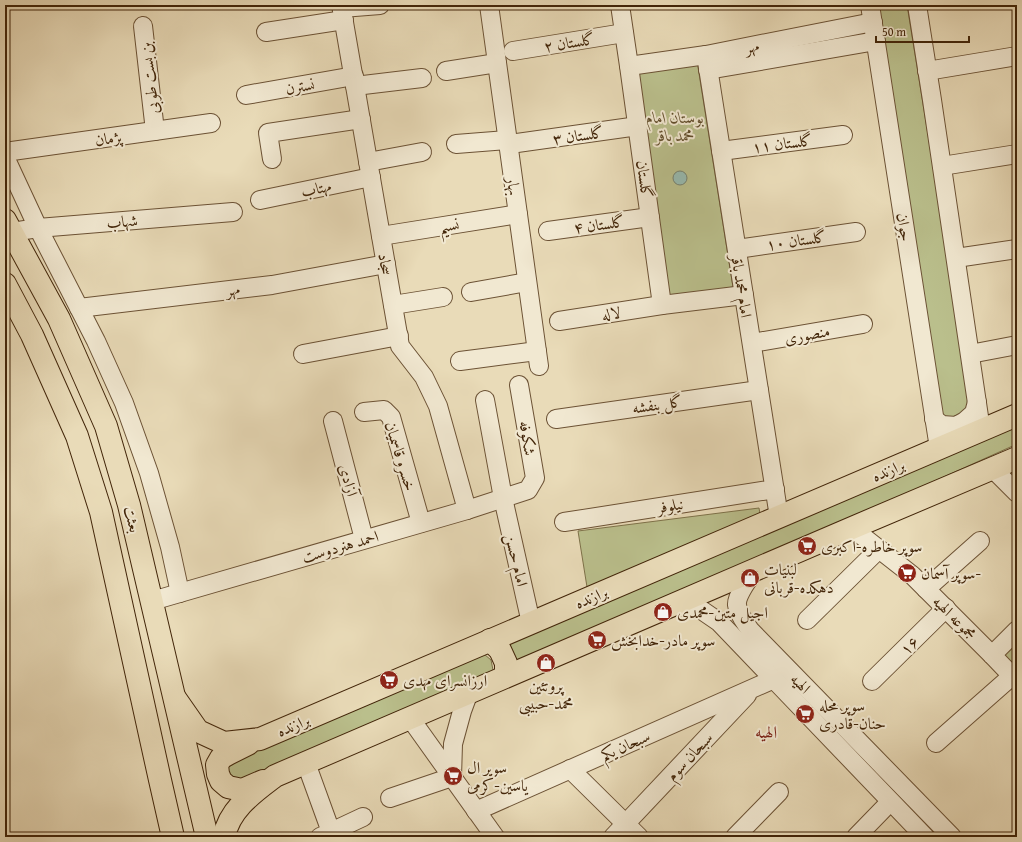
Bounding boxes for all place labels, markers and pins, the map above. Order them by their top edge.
place label: سوپر خاطره-اکبری [821,534,922,558]
supermarket icon: سوپر خاطره-اکبری [796,535,818,557]
place label: لبنیات دهکده-قربانی [764,557,834,599]
place label: سوپر آسمان- [921,561,982,585]
supermarket icon: سوپر آسمان- [896,562,918,584]
shop icon: لبنیات دهکده-قربانی [739,567,761,589]
place label: اجیل متین-محمدی [677,600,768,624]
shop icon: اجیل متین-محمدی [652,601,674,623]
place label: سوپر مادر-خدابخش [611,628,715,652]
supermarket icon: سوپر مادر-خدابخش [586,629,608,651]
shop icon: پروتئین محمد-حبیبی [535,652,557,674]
place label: ارزانسرای مهدی [403,668,487,692]
supermarket icon: ارزانسرای مهدی [378,669,400,691]
place label: پروتئین محمد-حبیبی [519,673,573,717]
place label: سوپر محله حنان-قادری [819,693,886,735]
supermarket icon: سوپر محله حنان-قادری [794,703,816,725]
place label: سوپر ال یاسین-کرمی [467,755,529,797]
supermarket icon: سوپر ال یاسین-کرمی [442,765,464,787]

